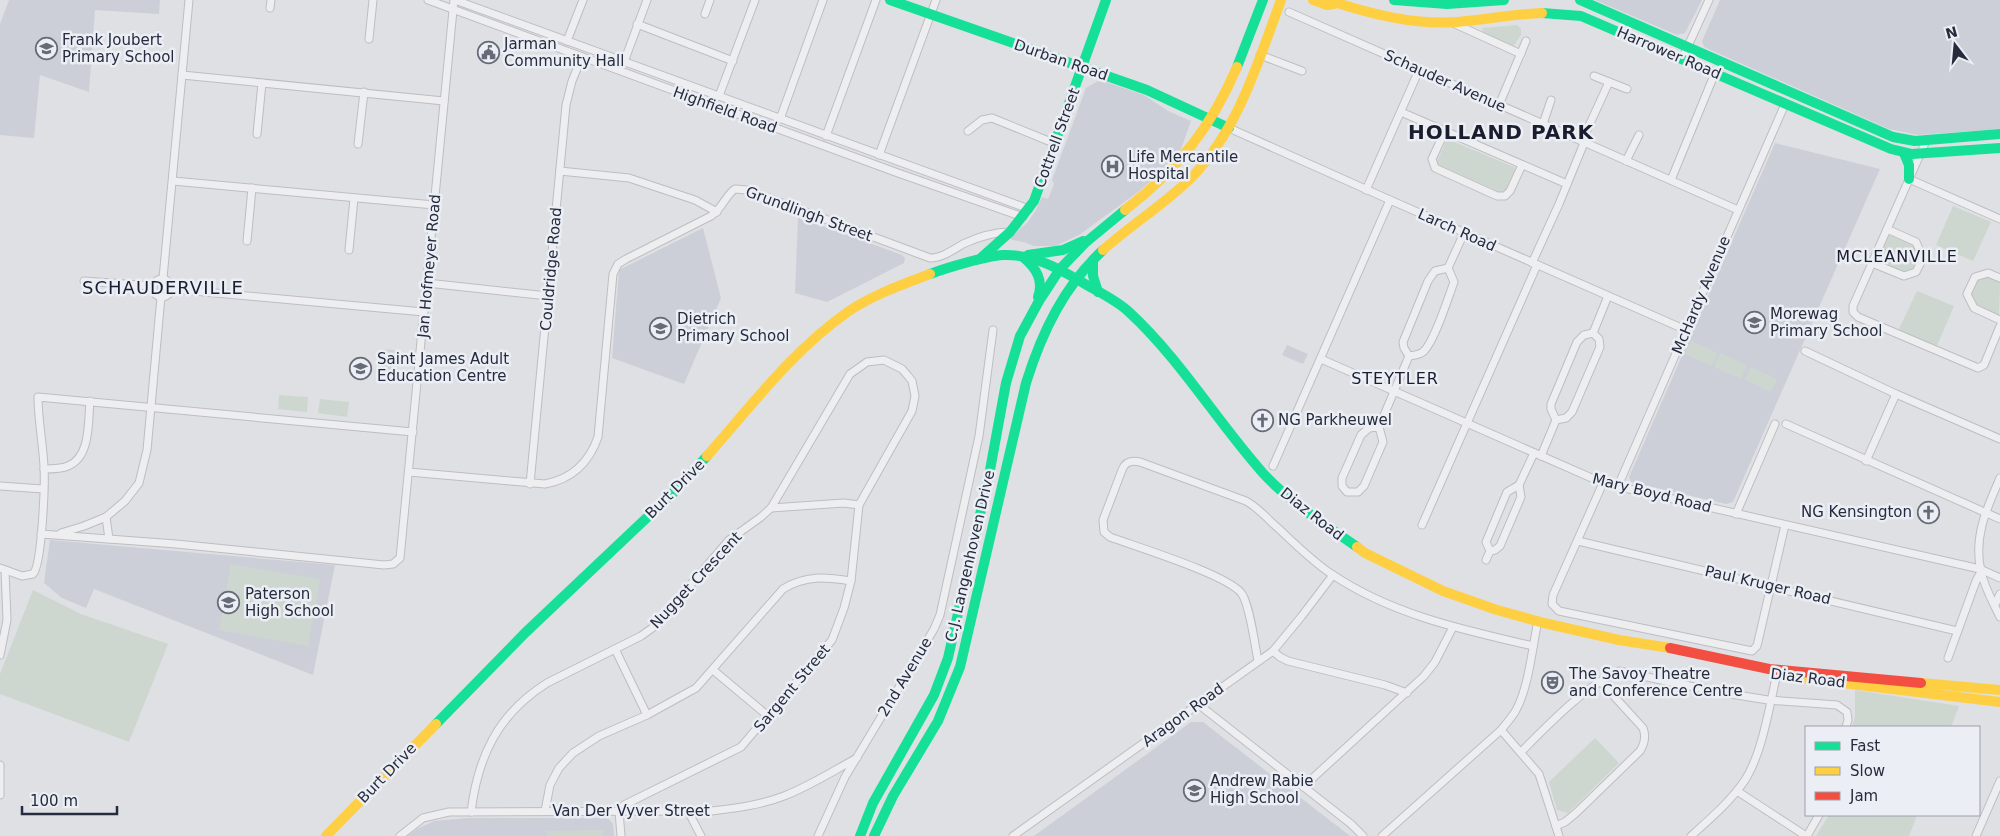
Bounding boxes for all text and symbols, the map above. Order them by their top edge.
north arrow [1930,20,1980,70]
street label: Harrower Road [1614,23,1724,83]
text: N [1944,23,1959,42]
place label: Frank Joubert Primary School [62,31,175,66]
place label: Jarman Community Hall [503,35,624,70]
street label: Durban Road [1012,36,1110,84]
school or university icon: Frank Joubert Primary School [34,37,58,61]
public building icon: Jarman Community Hall [476,41,500,65]
street label: Schauder Avenue [1381,46,1509,116]
street label: Highfield Road [671,83,779,137]
street label: Cottrell Street [1031,85,1083,190]
district label: HOLLAND PARK [1408,120,1595,144]
place label: Life Mercantile Hospital [1128,148,1238,183]
hospital icon: Life Mercantile Hospital [1100,154,1124,178]
street label: Grundlingh Street [743,183,875,245]
street label: Jan Hofmeyer Road [414,193,444,340]
street label: Larch Road [1415,205,1499,255]
street label: Couldridge Road [537,207,565,331]
street label: McHardy Avenue [1668,233,1734,357]
district label: MCLEANVILLE [1836,247,1958,266]
district label: SCHAUDERVILLE [82,277,244,298]
place label: Morewag Primary School [1770,305,1883,340]
place label: Dietrich Primary School [677,310,790,345]
school or university icon: Morewag Primary School [1742,311,1766,335]
school or university icon: Dietrich Primary School [649,316,673,340]
place label: Saint James Adult Education Centre [377,350,509,385]
school or university icon: Saint James Adult Education Centre [349,356,373,380]
district label: STEYTLER [1351,369,1439,388]
church icon: NG Parkheuwel [1250,408,1274,432]
place label: NG Parkheuwel [1278,411,1392,429]
street label: Burt Drive [642,456,708,522]
street label: C.J. Langenhoven Drive [941,468,999,644]
street label: Mary Boyd Road [1591,469,1713,517]
street label: Diaz Road [1277,484,1347,544]
church icon: NG Kensington [1916,500,1940,524]
place label: NG Kensington [1801,503,1912,521]
street label: Nugget Crescent [646,528,746,632]
street label: Paul Kruger Road [1703,562,1833,608]
place label: Paterson High School [245,585,334,620]
school or university icon: Paterson High School [217,591,241,615]
street label: 2nd Avenue [874,634,936,720]
street label: Sargent Street [750,640,834,736]
street label: Diaz Road [1770,664,1846,692]
place label: The Savoy Theatre and Conference Centre [1568,665,1743,700]
theatre icon: The Savoy Theatre and Conference Centre [1541,671,1565,695]
street label: Aragon Road [1139,679,1227,751]
legend [1805,726,1980,816]
text: Fast [1850,737,1880,755]
street label: Burt Drive [354,739,420,807]
text: Slow [1850,762,1885,780]
place label: Andrew Rabie High School [1210,772,1314,807]
school or university icon: Andrew Rabie High School [1182,778,1206,802]
scale bar [22,784,118,816]
text: Jam [1849,787,1878,805]
text: 100 m [30,792,78,810]
street label: Van Der Vyver Street [552,802,710,820]

